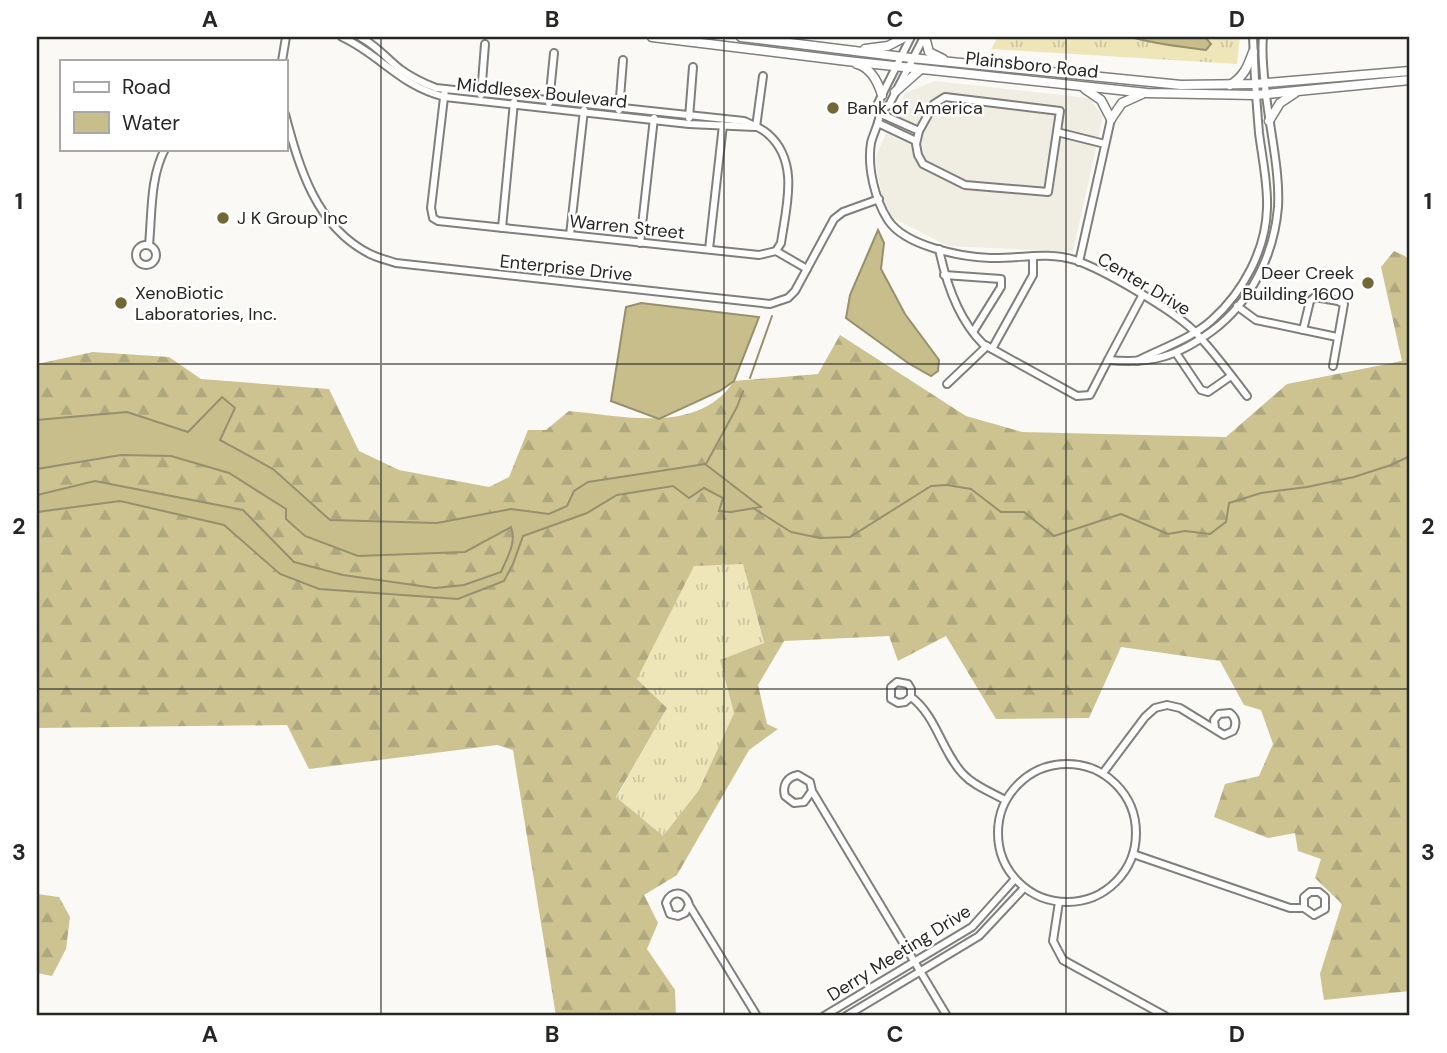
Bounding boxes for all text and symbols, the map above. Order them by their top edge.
text: A [202,4,218,34]
text: B [545,4,559,34]
text: C [887,4,903,34]
text: D [1229,4,1245,34]
street label: Plainsboro Road [964,46,1100,84]
legend [60,60,287,150]
street label: Middlesex Boulevard [456,72,628,114]
text: Road [122,73,171,101]
place label: Bank of America [847,96,983,120]
marker: Bank of America [825,100,841,116]
text: Water [122,109,180,137]
text: 1 [15,186,23,216]
text: 1 [1424,186,1432,216]
place label: J K Group Inc [237,206,348,230]
street label: Warren Street [568,209,686,245]
marker: J K Group Inc [215,210,231,226]
street label: Center Drive [1093,247,1195,321]
street label: Enterprise Drive [499,249,633,287]
place label: Deer Creek Building 1600 [1242,261,1354,306]
marker: Deer Creek Building 1600 [1360,275,1376,291]
place label: XenoBiotic Laboratories, Inc. [135,281,277,326]
marker: XenoBiotic Laboratories, Inc. [113,295,129,311]
text: 2 [12,511,26,541]
text: 2 [1421,511,1435,541]
text: 3 [12,837,26,867]
text: 3 [1421,837,1435,867]
street label: Derry Meeting Drive [823,899,975,1007]
text: A [202,1019,218,1049]
text: B [545,1019,559,1049]
text: C [887,1019,903,1049]
text: D [1229,1019,1245,1049]

